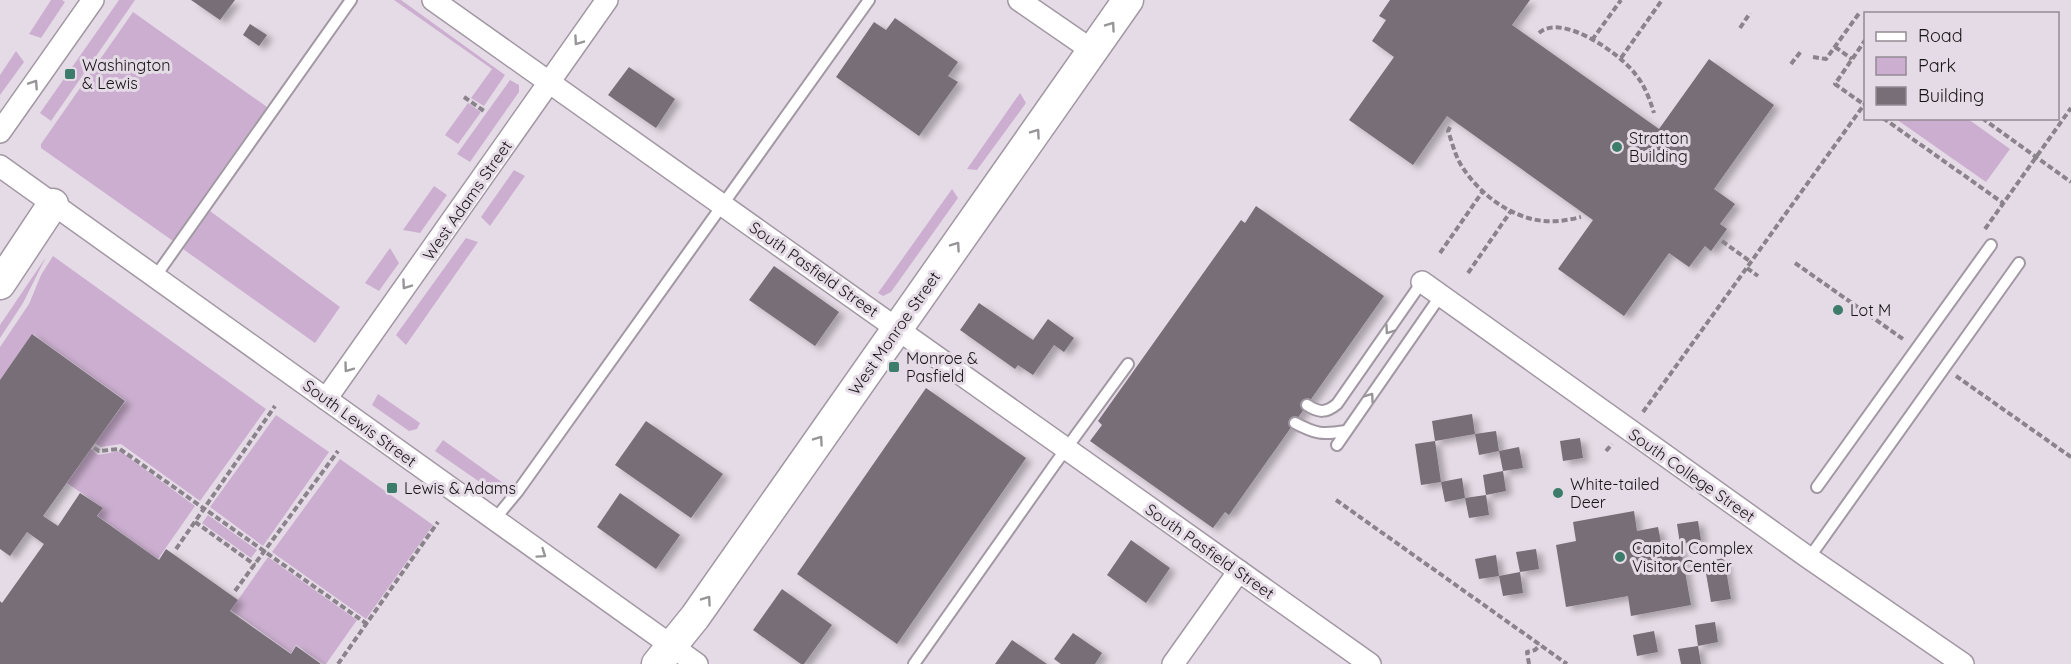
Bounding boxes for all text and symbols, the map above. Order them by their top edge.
legend [1864,12,2059,120]
one-way arrow [1104,21,1115,32]
text: Road [1918,24,1963,47]
one-way arrow [574,35,585,46]
text: Park [1918,54,1956,77]
place label: Washington & Lewis [82,55,171,93]
marker: Washington & Lewis [63,67,77,81]
one-way arrow [27,80,38,91]
text: Building [1918,84,1984,107]
place label: Stratton Building [1629,128,1689,166]
one-way arrow [1029,129,1040,140]
street label: West Adams Street [418,136,516,264]
marker: Stratton Building [1610,140,1624,154]
street label: South Pasfield Street [746,217,882,321]
one-way arrow [949,242,960,253]
street label: West Monroe Street [844,267,944,399]
one-way arrow [402,279,413,290]
place label: Lot M [1850,300,1891,320]
marker: Lot M [1831,303,1845,317]
one-way arrow [1385,323,1396,334]
place label: Monroe & Pasfield [906,348,978,386]
marker: Monroe & Pasfield [887,360,901,374]
one-way arrow [344,361,355,372]
street label: South Lewis Street [299,375,421,471]
one-way arrow [1363,392,1374,403]
street label: South College Street [1625,424,1759,526]
one-way arrow [812,436,823,447]
place label: White-tailed Deer [1570,474,1659,512]
place label: Lewis & Adams [404,478,516,498]
marker: Lewis & Adams [385,481,399,495]
marker: White-tailed Deer [1551,486,1565,500]
street label: South Pasfield Street [1142,499,1278,603]
place label: Capitol Complex Visitor Center [1632,538,1753,576]
one-way arrow [535,547,546,558]
marker: Capitol Complex Visitor Center [1613,550,1627,564]
one-way arrow [700,595,711,606]

